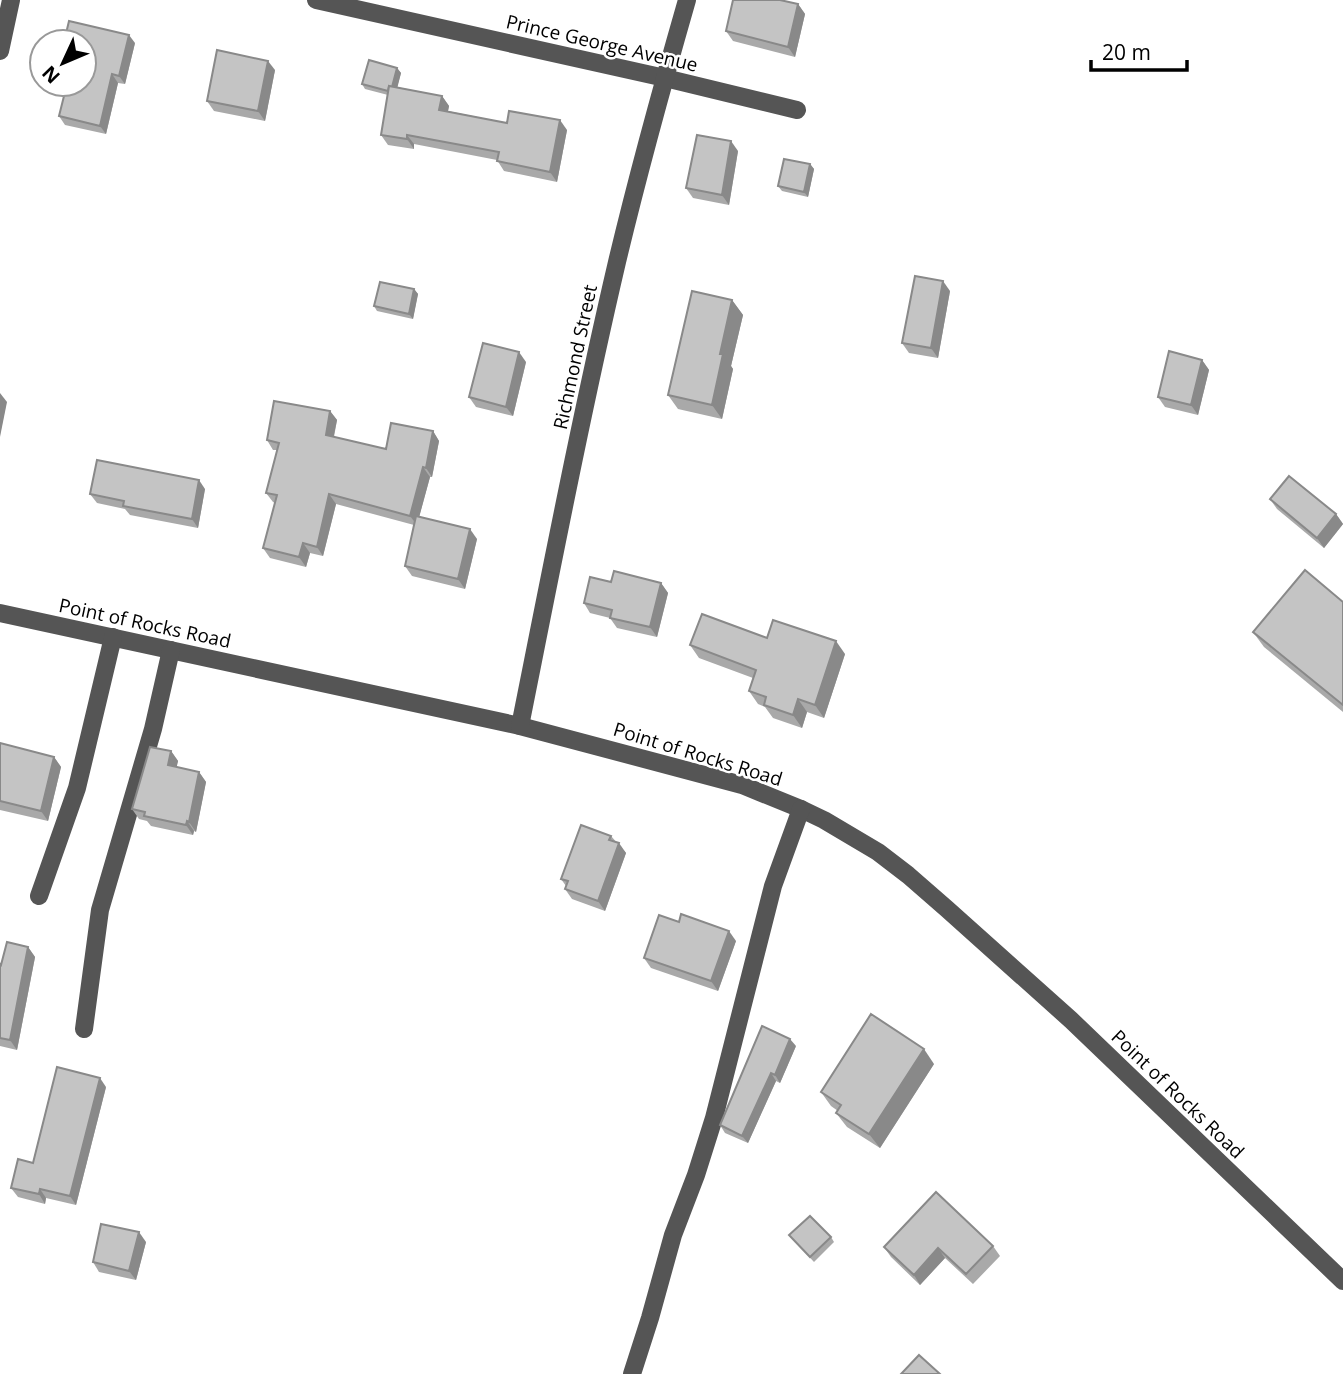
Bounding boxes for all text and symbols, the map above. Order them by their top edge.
street label: Prince George Avenue [504,8,700,78]
north arrow [28,28,98,98]
scale bar [1091,28,1187,72]
text: 20 m [1102,38,1151,66]
text: N [36,60,65,89]
street label: Richmond Street [547,282,603,432]
street label: Point of Rocks Road [57,592,233,654]
street label: Point of Rocks Road [610,716,786,792]
street label: Point of Rocks Road [1106,1024,1250,1164]

